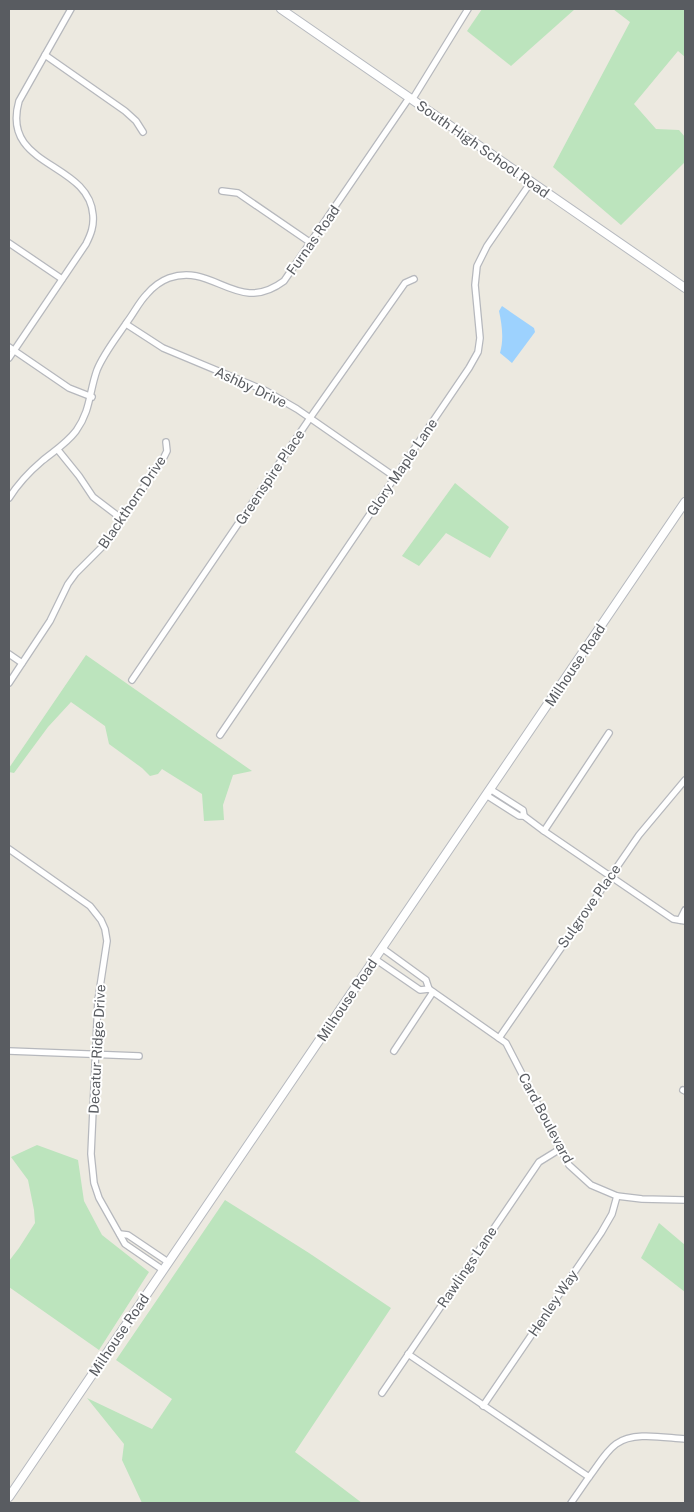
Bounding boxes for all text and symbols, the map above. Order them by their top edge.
street label: South High School Road [414,97,552,201]
street label: Furnas Road [283,202,343,278]
street label: Ashby Drive [213,363,290,411]
street label: Glory Maple Lane [364,415,440,519]
street label: Greenspire Place [232,426,308,528]
street label: Blackthorn Drive [95,453,169,551]
street label: Milhouse Road [542,621,608,709]
street label: Sulgrove Place [554,861,624,951]
street label: Milhouse Road [314,956,380,1044]
street label: Decatur Ridge Drive [86,984,108,1114]
street label: Card Boulevard [515,1070,577,1166]
street label: Rawlings Lane [434,1223,500,1310]
street label: Henley Way [525,1266,581,1339]
street label: Milhouse Road [86,1291,152,1379]

